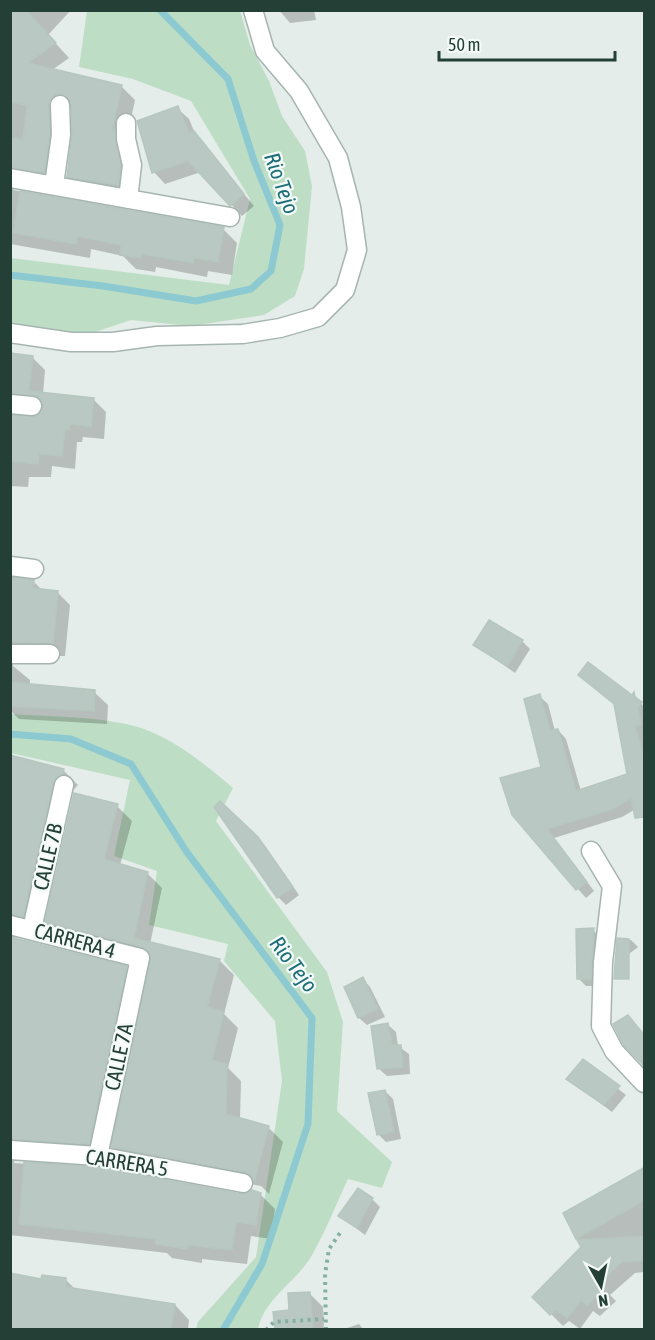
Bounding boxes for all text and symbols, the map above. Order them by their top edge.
scale bar [439,24,614,62]
text: 50 m [448,34,480,55]
water label: Rio Tejo [259,149,305,217]
street label: CALLE 7B [28,821,66,892]
street label: CARRERA 4 [32,918,119,962]
water label: Rio Tejo [265,931,323,997]
street label: CALLE 7A [99,1020,137,1093]
street label: CARRERA 5 [84,1144,170,1180]
north arrow [571,1256,631,1316]
text: N [597,1291,609,1310]

